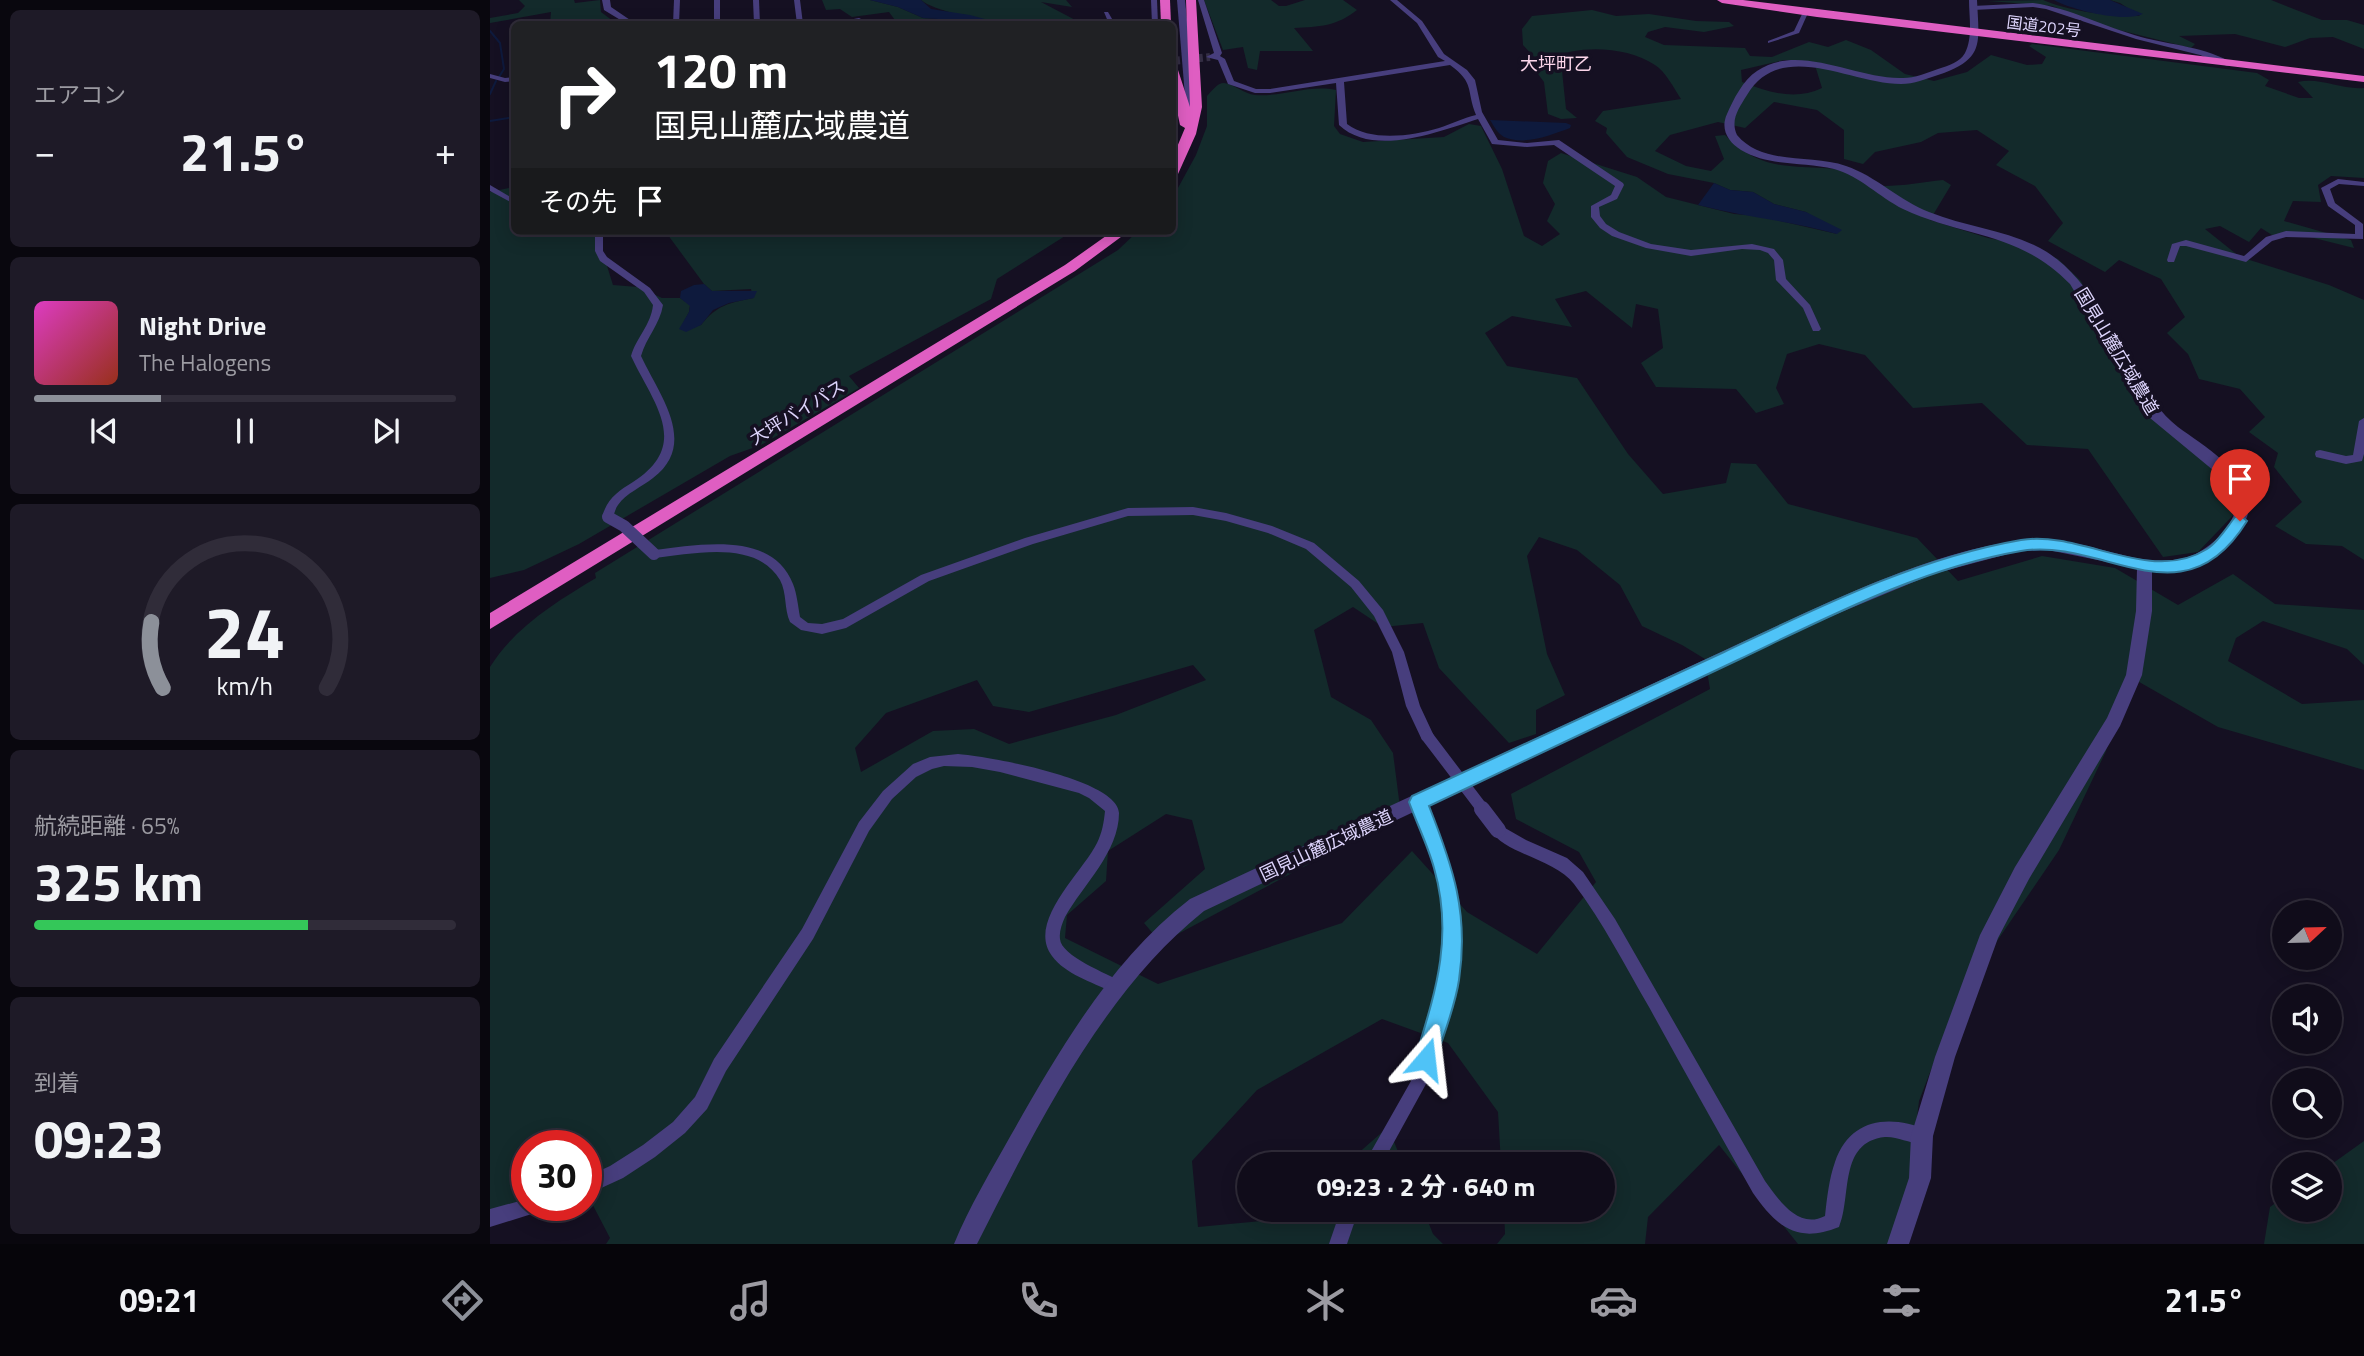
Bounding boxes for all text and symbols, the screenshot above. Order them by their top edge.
street label: 国道202号 [2005,10,2083,42]
text: 120 m [654,32,788,107]
icon: right [539,49,630,140]
district label: 大坪町乙 [1520,50,1592,77]
text: エアコン [34,77,126,112]
text: 国見山麓広域農道 [654,101,910,149]
text: 21.5° [180,112,310,191]
text: − [34,122,55,180]
text: + [435,122,456,180]
text: その先 [539,182,617,221]
icon: arrive [631,182,669,220]
street label: 国見山麓広域農道 [2068,282,2166,420]
text: Night Drive [139,306,266,345]
text: The Halogens [139,345,271,380]
street label: 大坪バイパス [744,373,850,451]
icon: previous [85,412,123,450]
icon: pause [226,412,264,450]
icon: next [367,412,405,450]
pin [2210,449,2270,521]
icon: arrive [2221,460,2259,498]
text: 24 [204,576,286,686]
text: km/h [217,667,273,705]
street label: 国見山麓広域農道 [1255,802,1397,888]
text: 航続距離 · 65% [34,808,180,843]
text: 325 km [34,842,203,921]
north arrow [2272,900,2342,970]
map controls [2272,900,2342,1222]
button: sound [2272,984,2342,1054]
position arrow [1389,1022,1463,1096]
text: 到着 [34,1065,80,1100]
button: search [2272,1068,2342,1138]
text: 09:23 [34,1099,164,1178]
speed limit sign: 30 [511,1130,602,1221]
button: layers [2272,1152,2342,1222]
text: 09:23 · 2 分 · 640 m [1317,1167,1535,1206]
text: 09:21 [119,1276,199,1324]
icon: directions [438,1276,487,1325]
icon: music [726,1276,775,1325]
icon: phone [1014,1276,1063,1325]
icon: climate [1301,1276,1350,1325]
icon: car [1589,1276,1638,1325]
icon: filters [1877,1276,1926,1325]
text: 21.5° [2165,1276,2245,1324]

